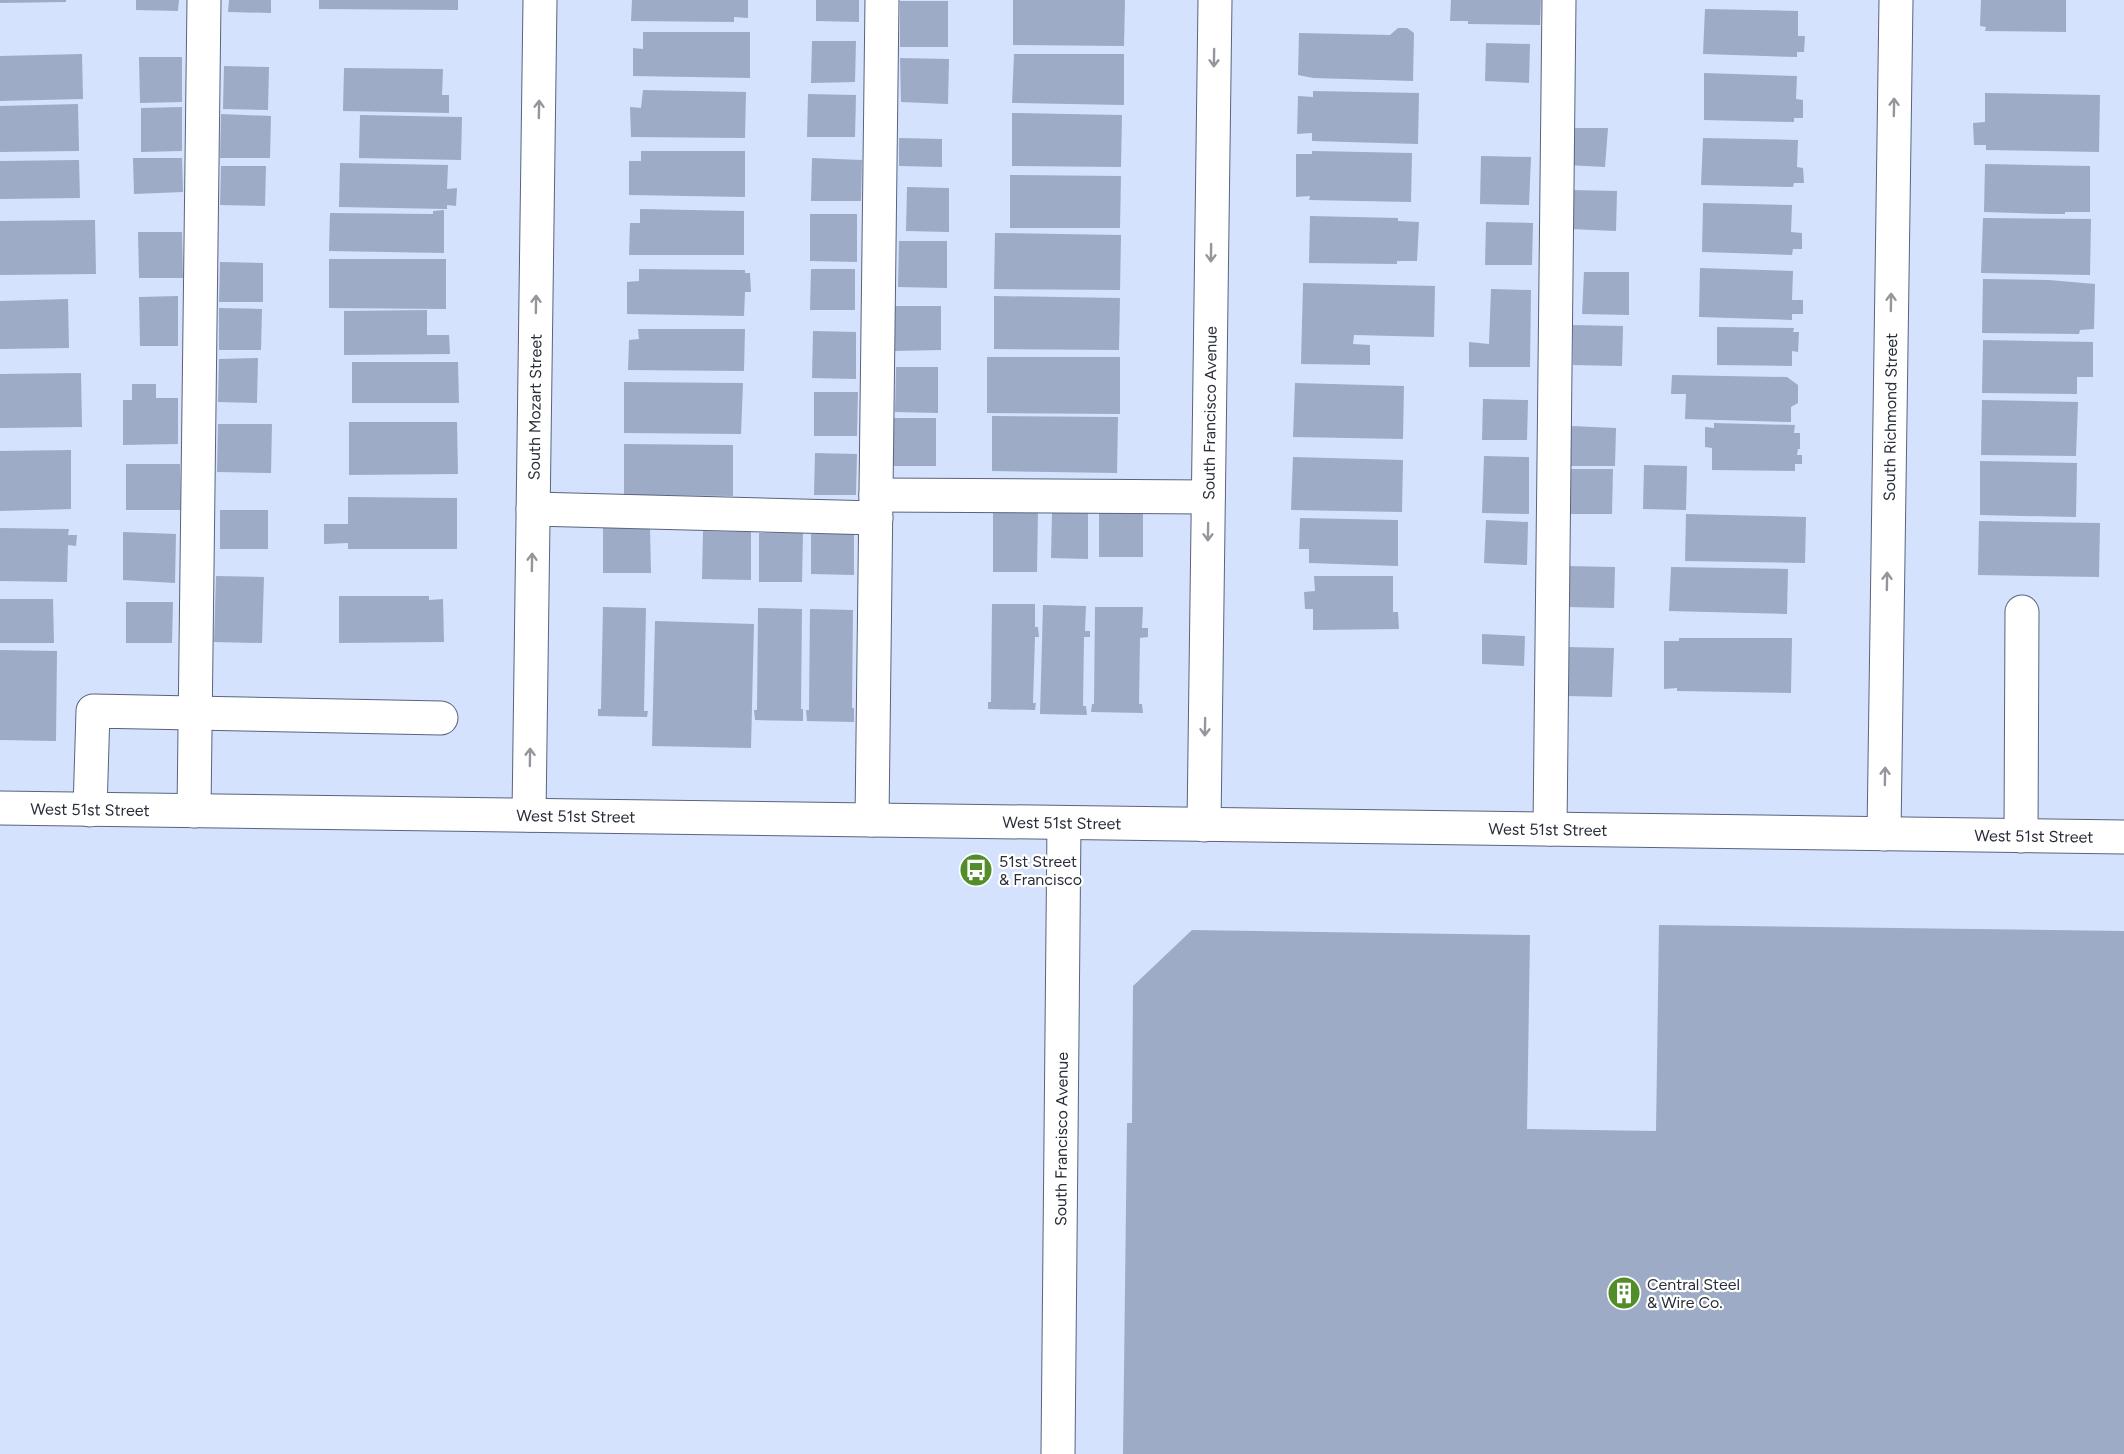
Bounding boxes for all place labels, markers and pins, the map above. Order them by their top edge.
bus stop icon: 51st Street & Francisco [958,852,994,888]
place label: 51st Street & Francisco [999,852,1082,889]
building icon: Central Steel & Wire Co. [1606,1275,1642,1311]
place label: Central Steel & Wire Co. [1647,1275,1740,1312]

